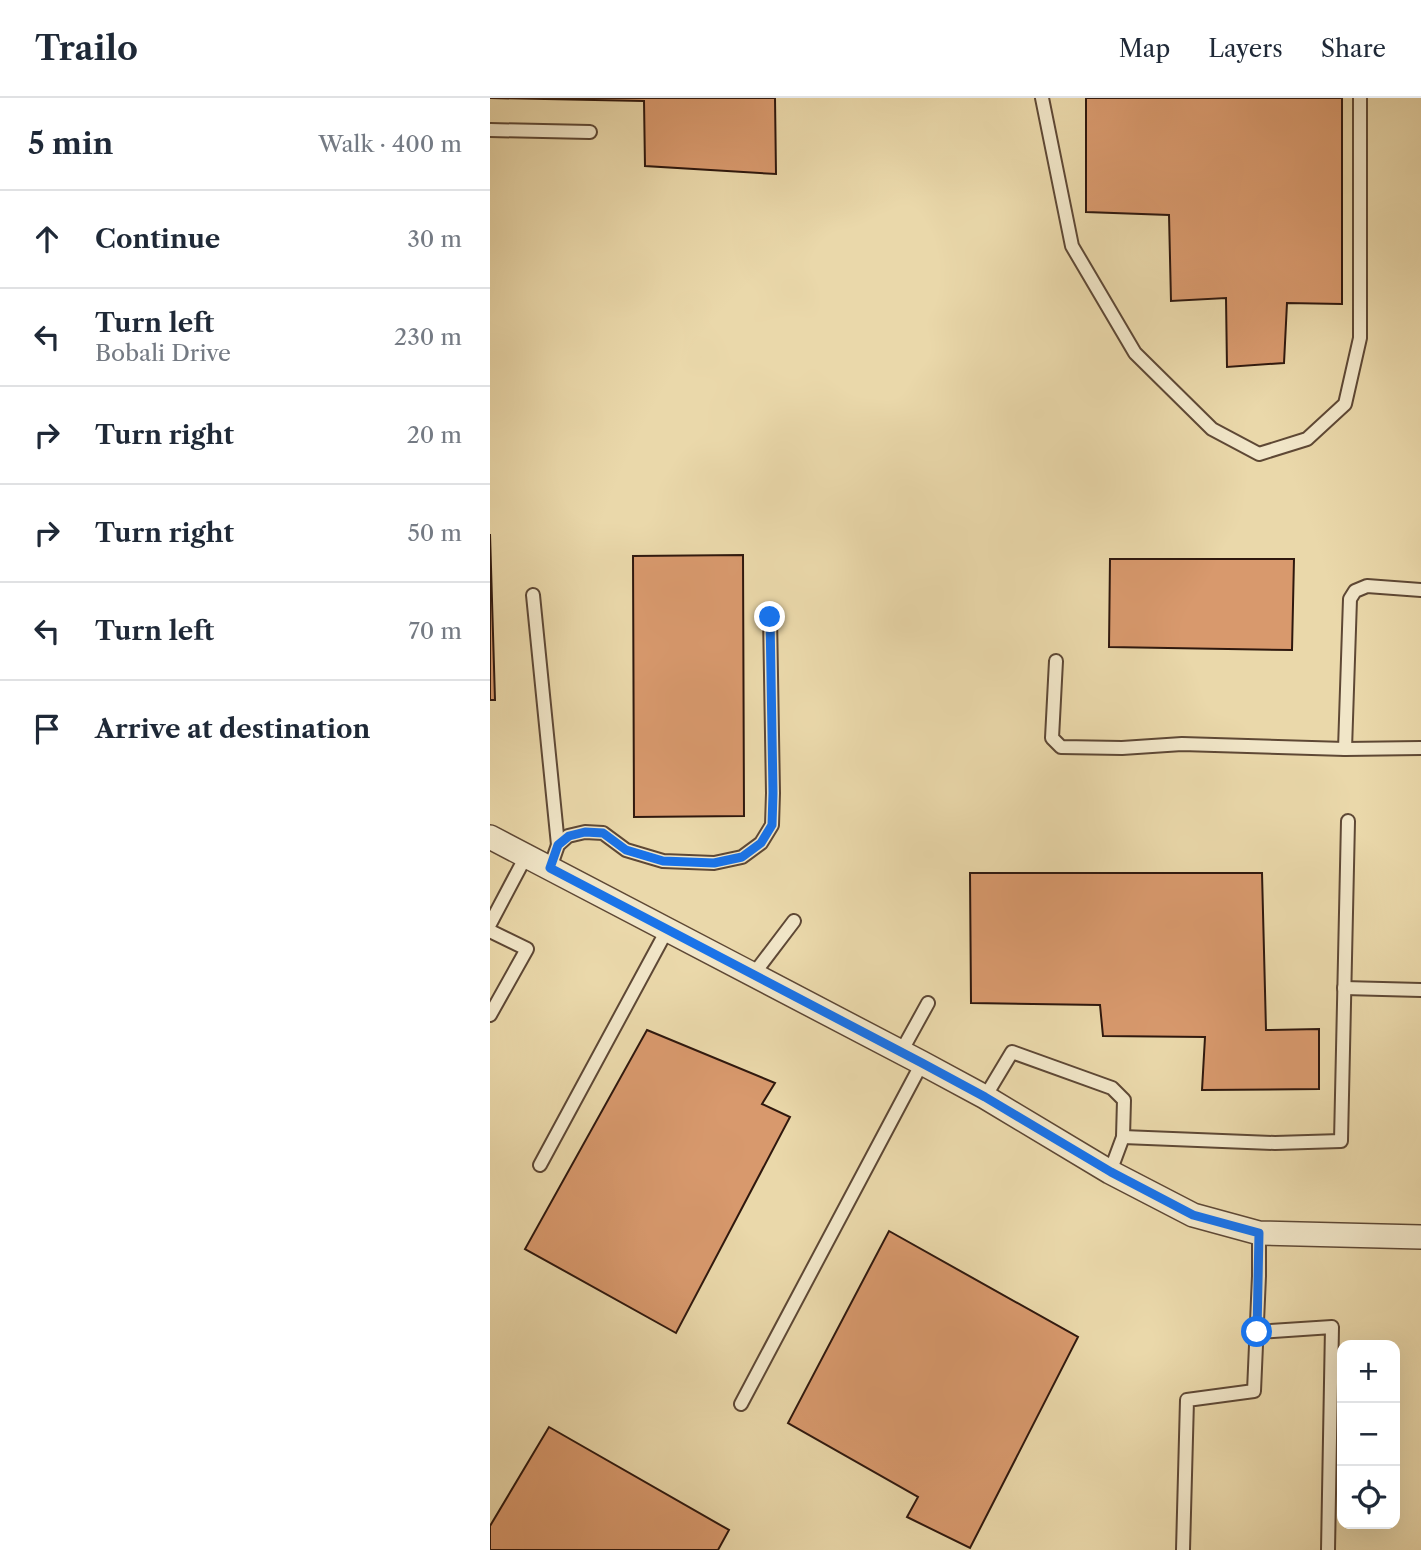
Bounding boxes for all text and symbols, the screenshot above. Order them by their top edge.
text: Trailo [35,28,138,69]
text: Map [1119,34,1170,63]
text: Layers [1208,34,1283,63]
text: Share [1321,34,1386,63]
text: 5 min [28,125,113,162]
text: Walk · 400 m [318,130,462,158]
icon: ahead [28,220,66,258]
text: Continue [95,223,220,255]
text: 30 m [407,225,462,253]
text: Turn left [95,307,214,339]
icon: left [28,318,66,356]
text: 230 m [394,323,462,351]
text: Bobali Drive [95,339,231,367]
icon: right [28,416,66,454]
text: Turn right [95,419,234,451]
text: 20 m [407,421,462,449]
icon: right [28,514,66,552]
text: Turn right [95,517,234,549]
text: 50 m [407,519,462,547]
route end [754,601,785,632]
icon: left [28,612,66,650]
text: Turn left [95,615,214,647]
text: 70 m [409,617,462,645]
icon: arrive [28,710,66,748]
text: Arrive at destination [95,713,370,745]
route start [1241,1316,1272,1347]
map controls [1337,1340,1400,1529]
button: + [1337,1340,1400,1403]
button: − [1337,1403,1400,1466]
button: locate [1337,1466,1400,1529]

